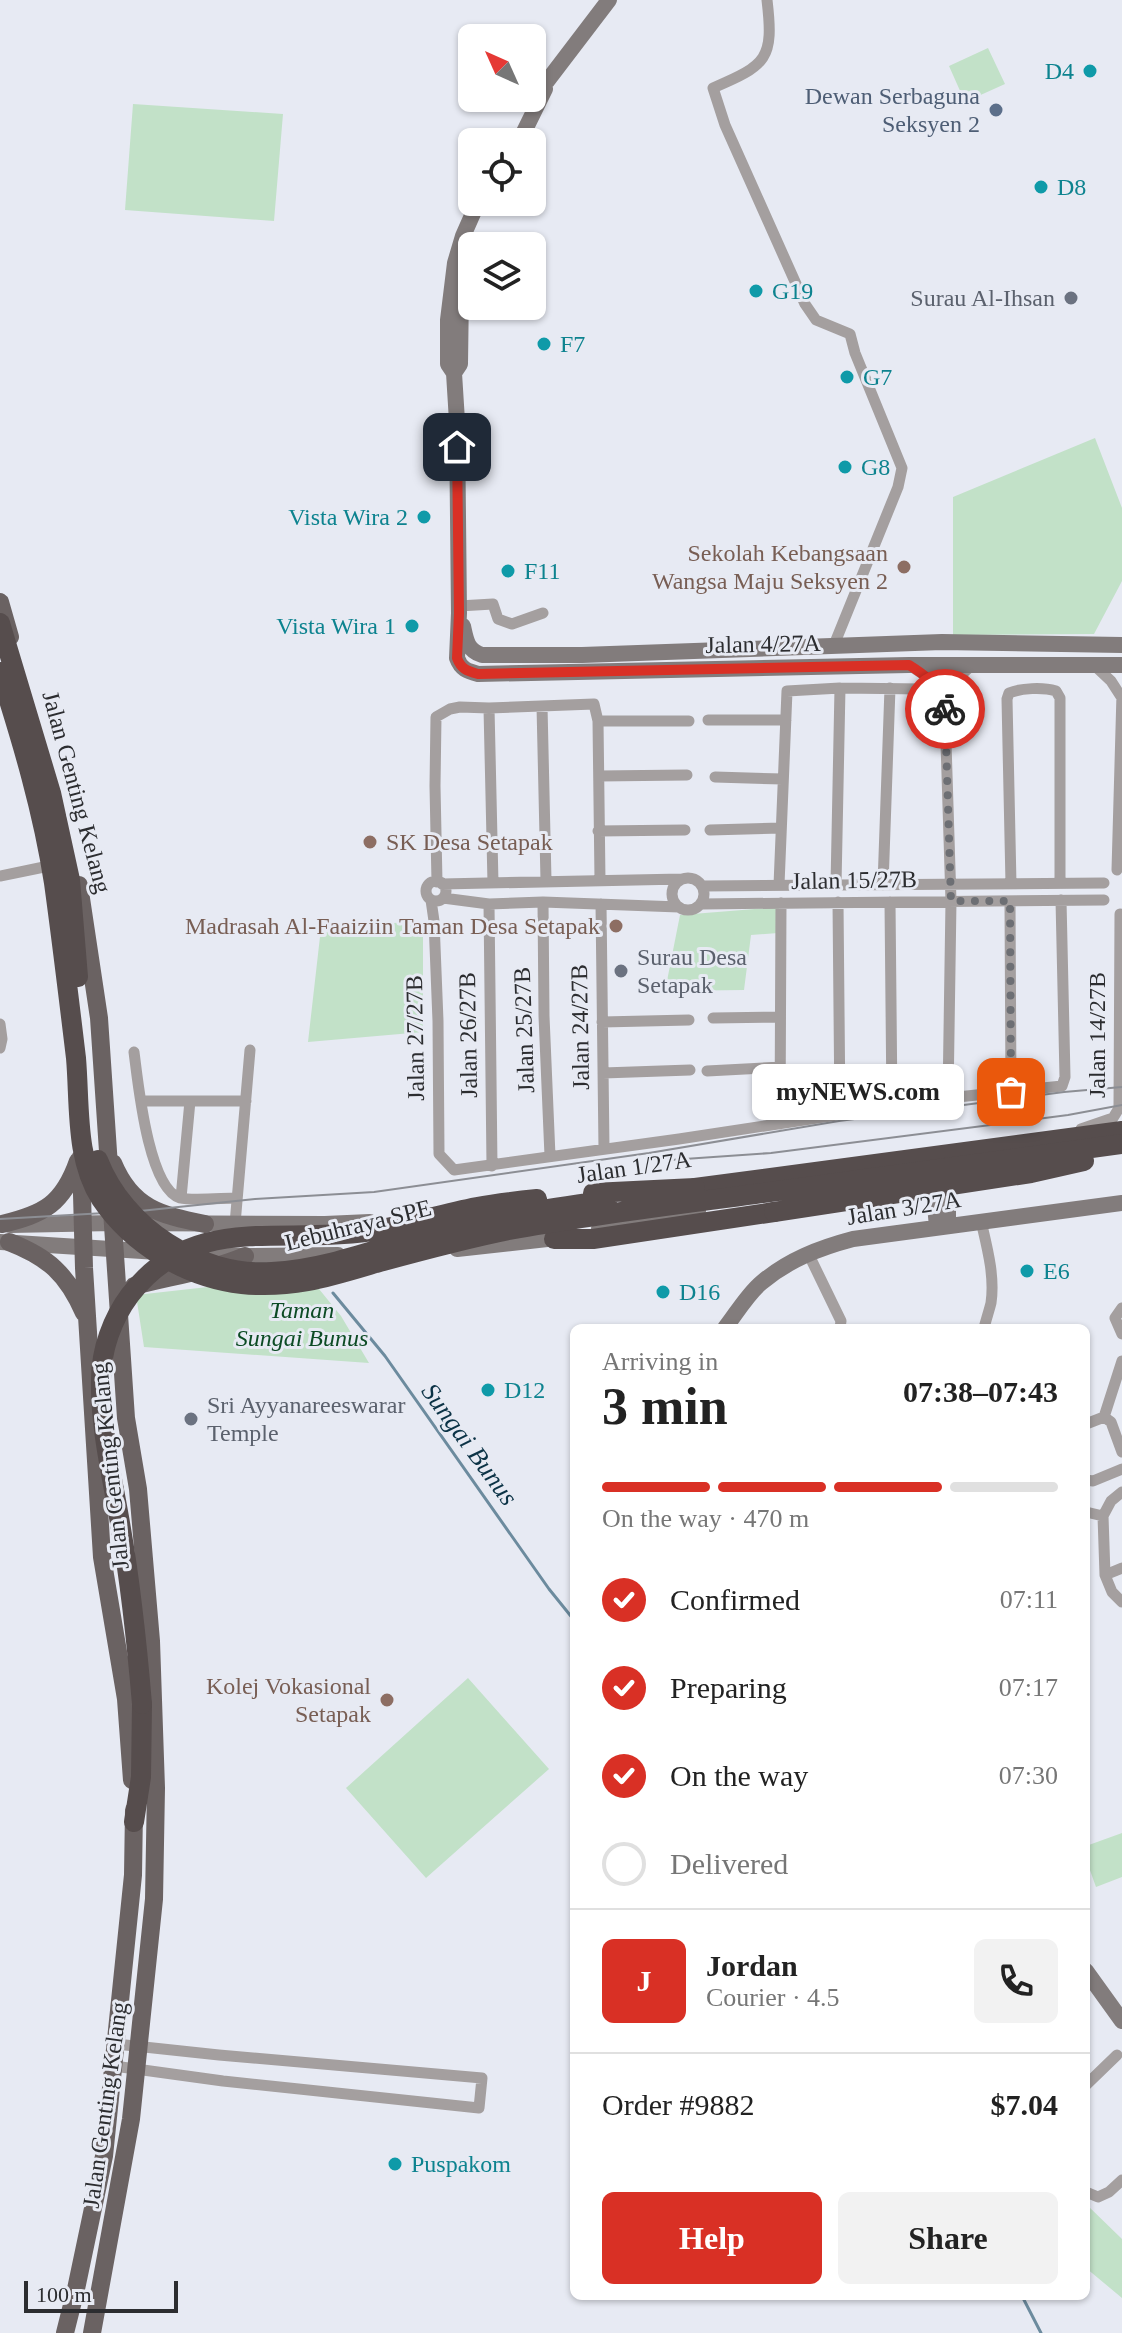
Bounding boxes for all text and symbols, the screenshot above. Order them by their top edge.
north arrow [458,24,546,112]
map controls [458,24,546,320]
place label: D4 [1045,58,1074,84]
marker: D4 [1081,62,1099,80]
place label: Dewan Serbaguna Seksyen 2 [805,83,980,137]
marker: Dewan Serbaguna Seksyen 2 [987,101,1005,119]
button: locate [458,128,546,216]
place label: D8 [1057,174,1086,200]
marker: D8 [1032,178,1050,196]
button: layers [458,232,546,320]
place label: G19 [772,278,813,304]
marker: G19 [747,282,765,300]
place label: Surau Al-Ihsan [910,285,1055,311]
marker: Surau Al-Ihsan [1062,289,1080,307]
place label: F7 [560,331,585,357]
marker: F7 [535,335,553,353]
place label: G7 [863,364,892,390]
marker: G7 [838,368,856,386]
pin [423,413,491,481]
icon: home [435,425,479,469]
place label: G8 [861,454,890,480]
marker: G8 [836,458,854,476]
place label: Vista Wira 2 [288,504,408,530]
marker: Vista Wira 2 [415,508,433,526]
place label: Sekolah Kebangsaan Wangsa Maju Seksyen 2 [652,540,888,594]
place label: F11 [524,558,560,584]
marker: Sekolah Kebangsaan Wangsa Maju Seksyen 2 [895,558,913,576]
marker: F11 [499,562,517,580]
place label: Vista Wira 1 [276,613,396,639]
marker: Vista Wira 1 [403,617,421,635]
street label: Jalan 4/27A [705,630,822,658]
courier [905,669,985,749]
icon: bike [923,687,967,731]
street label: Jalan Genting Kelang [38,688,116,896]
place label: SK Desa Setapak [386,829,553,855]
marker: SK Desa Setapak [361,833,379,851]
street label: Jalan 15/27B [791,866,917,894]
place label: Madrasah Al-Faaiziin Taman Desa Setapak [185,913,600,939]
marker: Madrasah Al-Faaiziin Taman Desa Setapak [607,917,625,935]
place label: Surau Desa Setapak [637,944,747,998]
marker: Surau Desa Setapak [612,962,630,980]
street label: Jalan 24/27B [566,964,594,1090]
street label: Jalan 25/27B [509,967,539,1093]
street label: Jalan 26/27B [454,972,482,1098]
street label: Jalan 14/27B [1084,972,1110,1098]
street label: Jalan 27/27B [401,975,429,1101]
pin [977,1058,1045,1126]
callout: myNEWS.com [751,1064,963,1120]
icon: bag [989,1070,1033,1114]
text: myNEWS.com [776,1077,940,1106]
street label: Jalan 1/27A [575,1146,694,1188]
street label: Jalan 3/27A [845,1186,964,1230]
street label: Lebuhraya SPE [282,1194,434,1256]
place label: E6 [1043,1258,1070,1284]
marker: E6 [1018,1262,1036,1280]
place label: D16 [679,1279,720,1305]
marker: D16 [654,1283,672,1301]
park label: Taman Sungai Bunus [236,1297,368,1351]
text: Arriving in [602,1347,718,1376]
street label: Jalan Genting Kelang [86,1361,134,1571]
text: 07:38–07:43 [903,1375,1058,1408]
place label: D12 [504,1377,545,1403]
water label: Sungai Bunus [416,1378,524,1511]
text: 3 min [602,1378,728,1435]
marker: D12 [479,1381,497,1399]
place label: Sri Ayyanareeswarar Temple [207,1392,405,1446]
marker: Sri Ayyanareeswarar Temple [182,1410,200,1428]
text: On the way · 470 m [602,1504,809,1533]
icon: check [602,1578,646,1622]
text: Confirmed [670,1583,800,1616]
text: 07:11 [1000,1585,1058,1614]
icon: check [602,1666,646,1710]
text: Preparing [670,1671,787,1704]
place label: Kolej Vokasional Setapak [206,1673,371,1727]
text: 07:17 [999,1673,1058,1702]
marker: Kolej Vokasional Setapak [378,1691,396,1709]
icon: check [602,1754,646,1798]
text: On the way [670,1759,808,1792]
text: 07:30 [999,1761,1058,1790]
text: Delivered [670,1847,788,1880]
button: phone [974,1939,1058,2023]
text: Jordan [706,1949,798,1982]
text: J [637,1964,652,1997]
text: Courier · 4.5 [706,1983,840,2012]
street label: Jalan Genting Kelang [78,2000,132,2210]
text: Order #9882 [602,2088,754,2121]
text: $7.04 [991,2088,1058,2121]
place label: Puspakom [411,2151,511,2177]
marker: Puspakom [386,2155,404,2173]
button: Help [602,2192,822,2284]
button: Share [838,2192,1058,2284]
scale bar [24,2277,178,2313]
text: 100 m [36,2282,92,2307]

